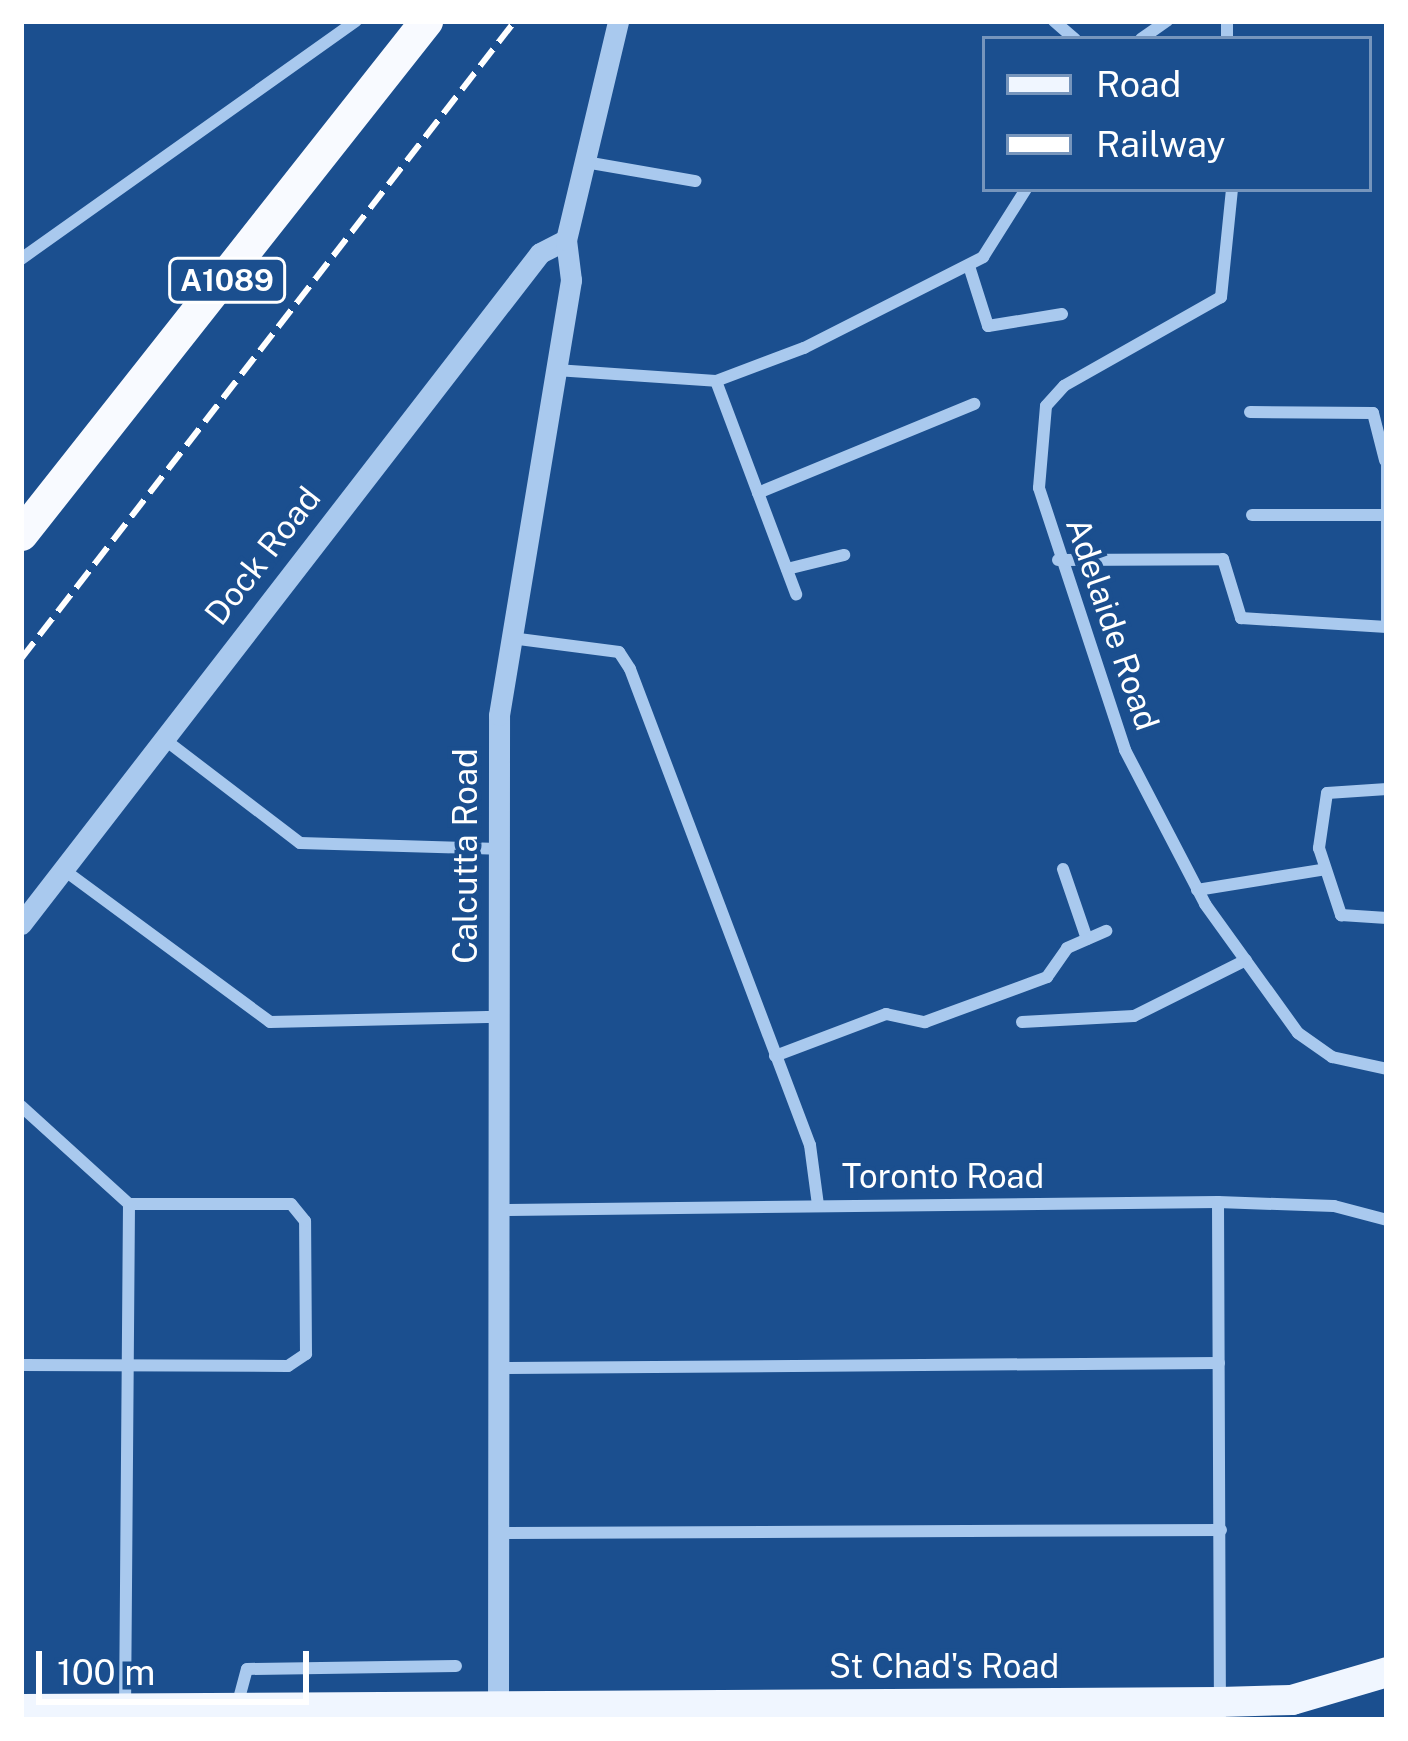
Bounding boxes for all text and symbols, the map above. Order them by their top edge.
legend [982,36,1372,192]
text: Road [1096,63,1181,105]
text: Railway [1096,123,1225,165]
road number: A1089 [167,256,287,304]
street label: Dock Road [197,479,329,633]
street label: Adelaide Road [1057,513,1167,735]
street label: Calcutta Road [446,748,486,964]
street label: Toronto Road [842,1157,1044,1197]
scale bar [42,1627,315,1701]
street label: St Chad's Road [829,1647,1059,1687]
text: 100 m [57,1651,155,1693]

